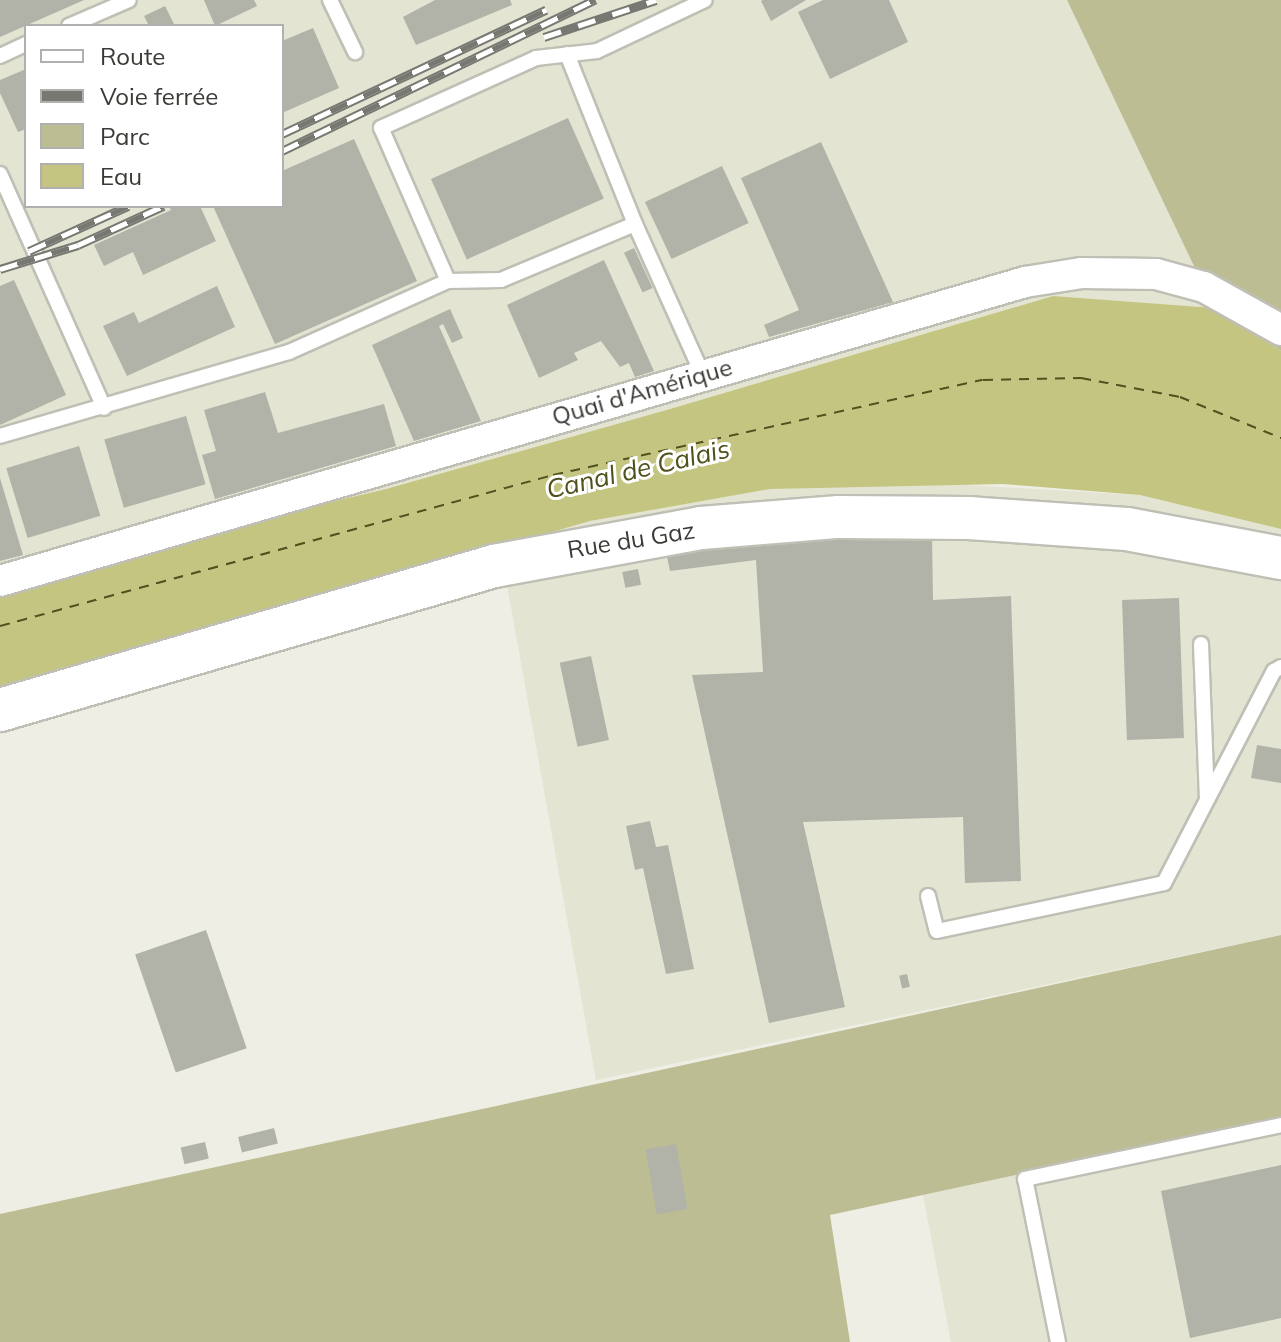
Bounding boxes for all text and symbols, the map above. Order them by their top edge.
legend [24,24,284,208]
text: Route [100,41,165,71]
text: Voie ferrée [100,81,218,111]
text: Parc [100,121,150,151]
text: Eau [100,161,142,191]
street label: Quai d'Amérique [549,353,735,431]
water label: Canal de Calais [543,433,733,505]
street label: Rue du Gaz [565,516,697,564]

